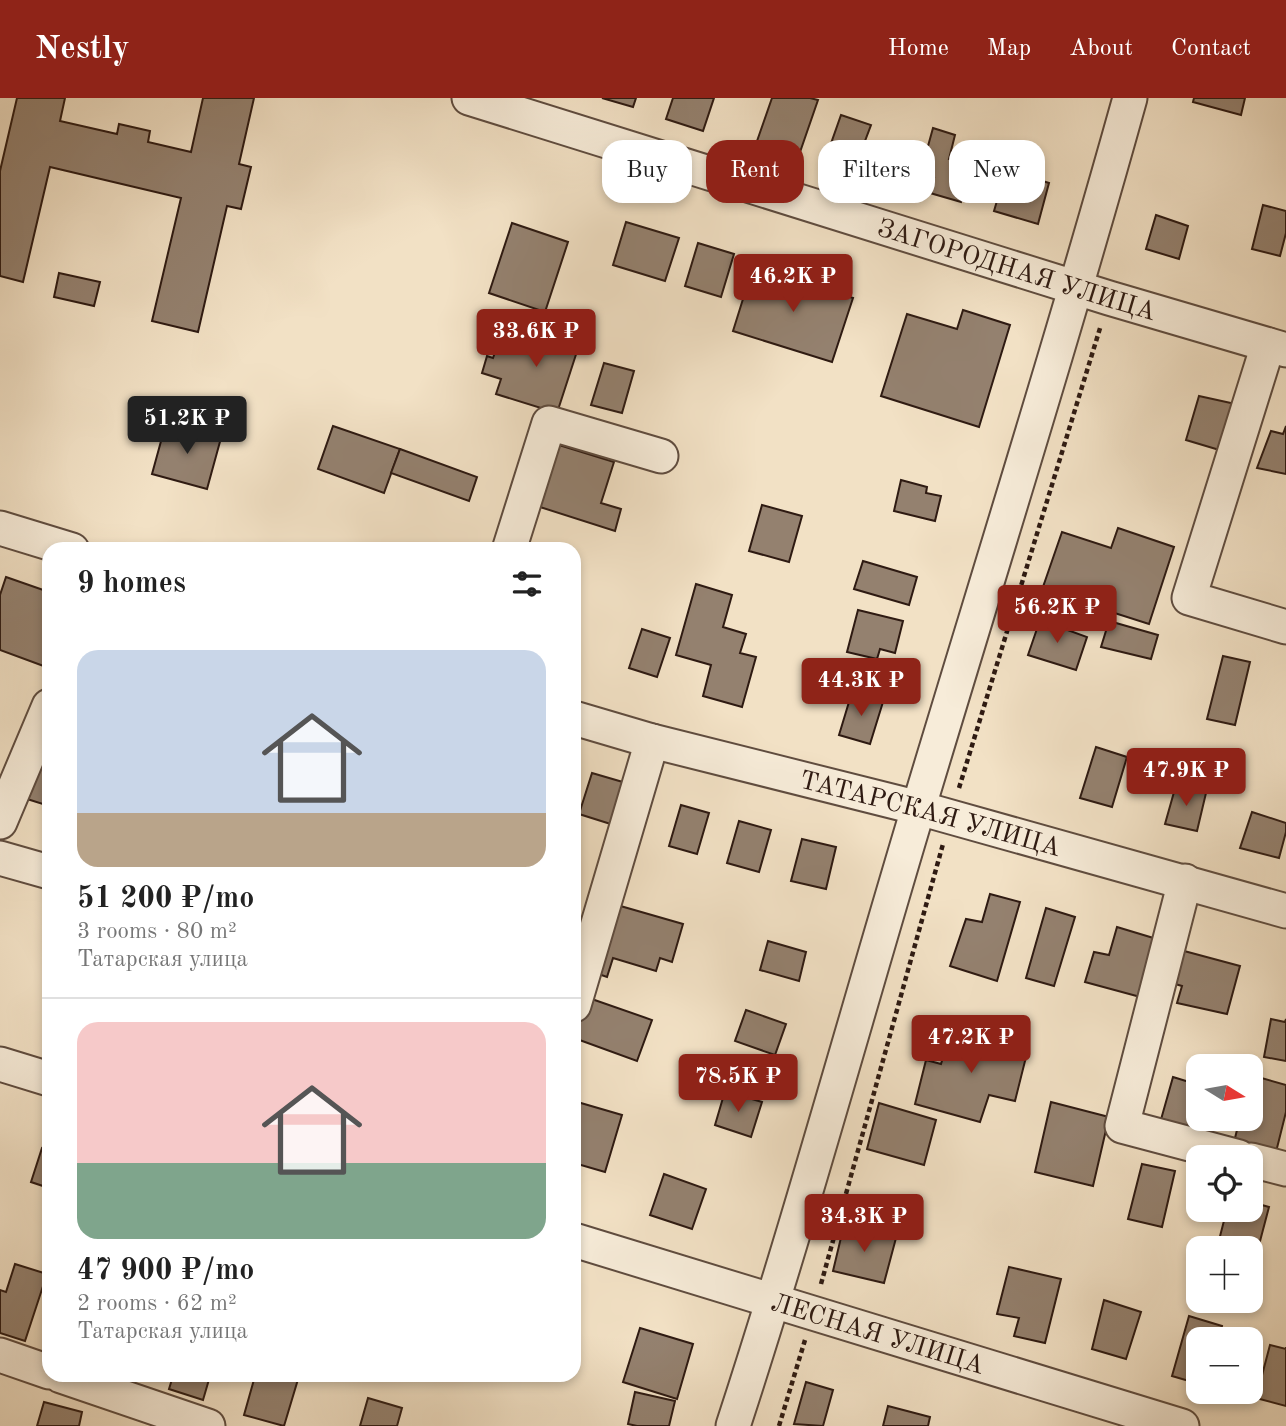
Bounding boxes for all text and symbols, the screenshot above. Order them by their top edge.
text: Nestly [35,33,129,66]
text: Home [888,37,949,61]
text: Map [987,37,1031,61]
text: About [1069,37,1133,61]
text: Contact [1171,37,1251,61]
chip: Buy [602,140,692,203]
chip: Rent [706,140,804,203]
chip: Filters [818,140,935,203]
chip: New [949,140,1045,203]
street label: ЗАГОРОДНАЯ УЛИЦА [874,215,1159,326]
pin: 46.2K ₽ [728,254,858,314]
text: 46.2K ₽ [750,265,836,288]
pin: 33.6K ₽ [471,310,601,369]
text: 33.6K ₽ [493,320,579,343]
pin: 51.2K ₽ [122,396,252,456]
text: 51.2K ₽ [144,407,230,430]
icon: filters [508,565,546,603]
text: 9 homes [77,569,186,599]
pin: 56.2K ₽ [992,586,1122,645]
text: 56.2K ₽ [1014,596,1100,619]
pin: 44.3K ₽ [796,658,926,718]
text: 44.3K ₽ [818,669,904,692]
icon: home [249,695,375,821]
pin: 47.9K ₽ [1121,748,1251,808]
text: 47.9K ₽ [1143,759,1229,782]
street label: ТАТАРСКАЯ УЛИЦА [797,768,1064,862]
text: 51 200 ₽/mo [77,884,254,914]
text: 3 rooms · 80 m² [77,920,237,943]
text: Татарская улица [77,948,248,971]
pin: 47.2K ₽ [906,1016,1036,1075]
text: 47.2K ₽ [928,1026,1014,1049]
pin: 78.5K ₽ [673,1054,803,1114]
north arrow [1186,1054,1264,1130]
map controls [1186,1054,1263,1404]
text: 78.5K ₽ [695,1065,781,1088]
icon: home [249,1067,375,1193]
button: locate [1186,1145,1263,1222]
pin: 34.3K ₽ [799,1194,929,1254]
text: 34.3K ₽ [821,1205,907,1228]
button: + [1186,1236,1263,1313]
text: 47 900 ₽/mo [77,1256,254,1286]
street label: ЛЕСНАЯ УЛИЦА [768,1290,987,1380]
text: 2 rooms · 62 m² [77,1292,237,1315]
text: Татарская улица [77,1320,248,1343]
button: − [1186,1327,1263,1404]

